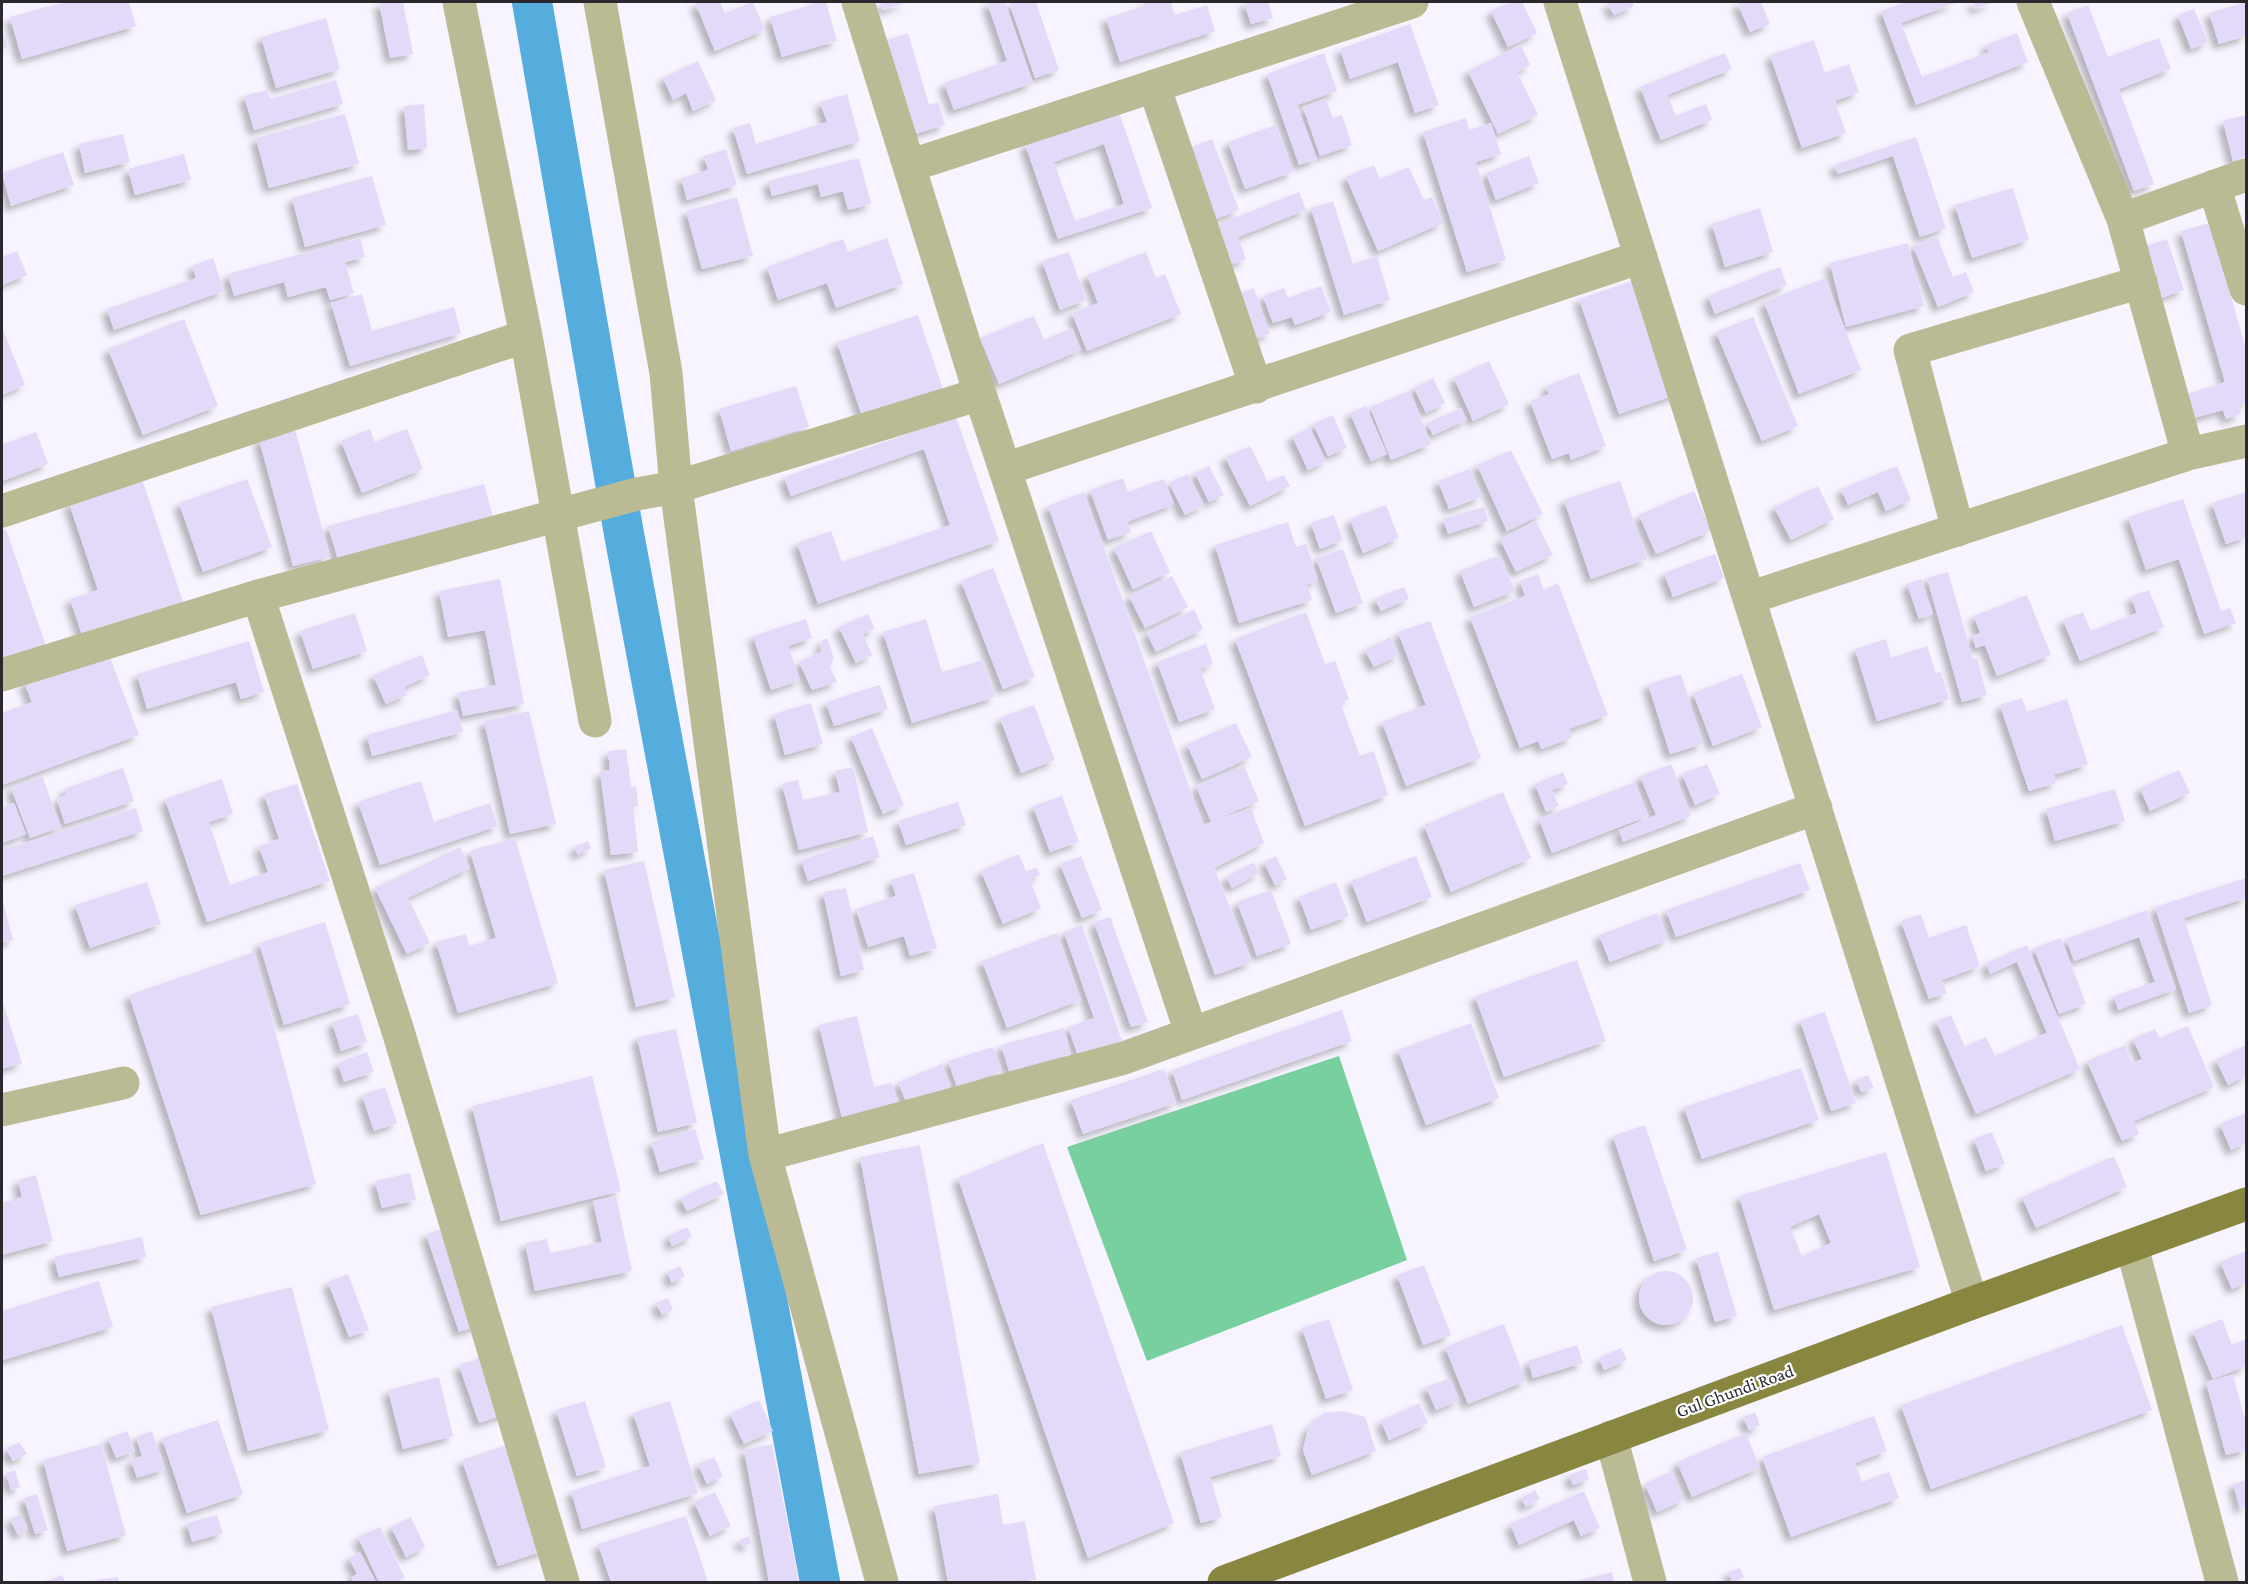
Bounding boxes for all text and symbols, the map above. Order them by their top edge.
street label: Gul Ghundi Road [1674,1360,1797,1421]

